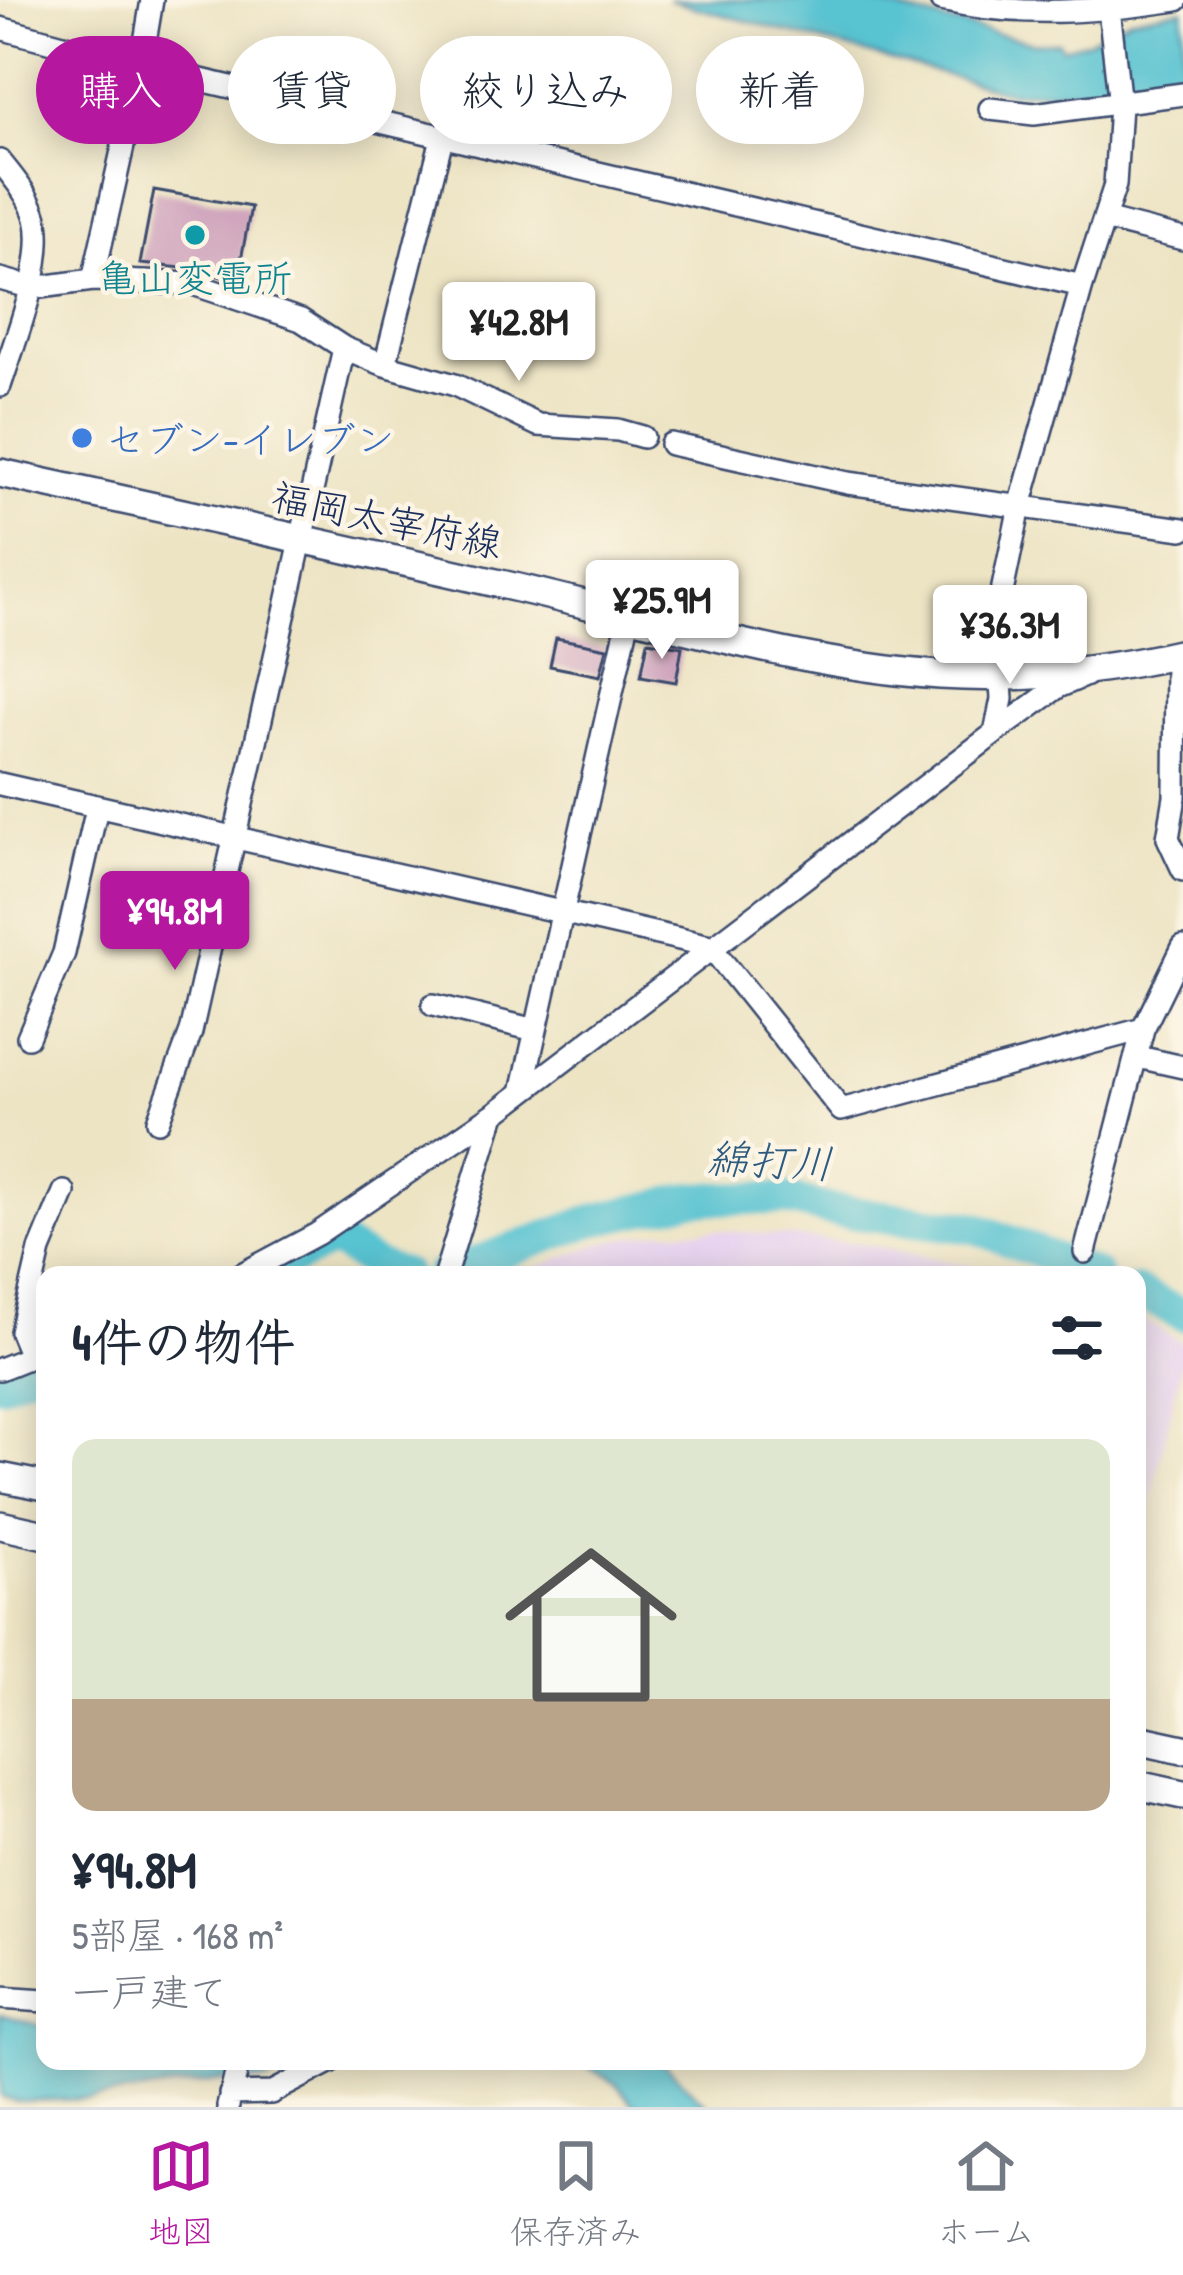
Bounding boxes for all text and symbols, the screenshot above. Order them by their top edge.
chip: 購入 [36,36,204,144]
chip: 賃貸 [228,36,396,144]
chip: 絞り込み [420,36,672,144]
chip: 新着 [696,36,864,144]
marker: 亀山変電所 [182,222,208,248]
place label: 亀山変電所 [97,251,293,304]
pin: ¥42.8M [421,282,617,384]
text: ¥42.8M [469,294,569,347]
place label: セブン-イレブン [106,412,395,465]
marker: セブン-イレブン [69,425,95,451]
street label: 福岡太宰府線 [267,469,507,569]
pin: ¥25.9M [564,560,760,662]
text: ¥25.9M [613,572,711,625]
pin: ¥36.3M [912,585,1108,687]
text: ¥36.3M [960,597,1060,650]
pin: ¥94.8M [77,871,273,973]
text: ¥94.8M [127,883,223,936]
water label: 綿打川 [706,1128,834,1192]
icon: filters [1044,1305,1110,1371]
text: 4件の物件 [72,1307,295,1376]
icon: home [483,1517,699,1733]
text: ¥94.8M [72,1835,197,1904]
text: 5部屋 · 168 m² [72,1908,283,1961]
text: 一戸建て [72,1965,228,2018]
tab: 地図 [148,2133,214,2253]
tab: 保存済み [510,2133,642,2253]
tab: ホーム [937,2133,1035,2253]

